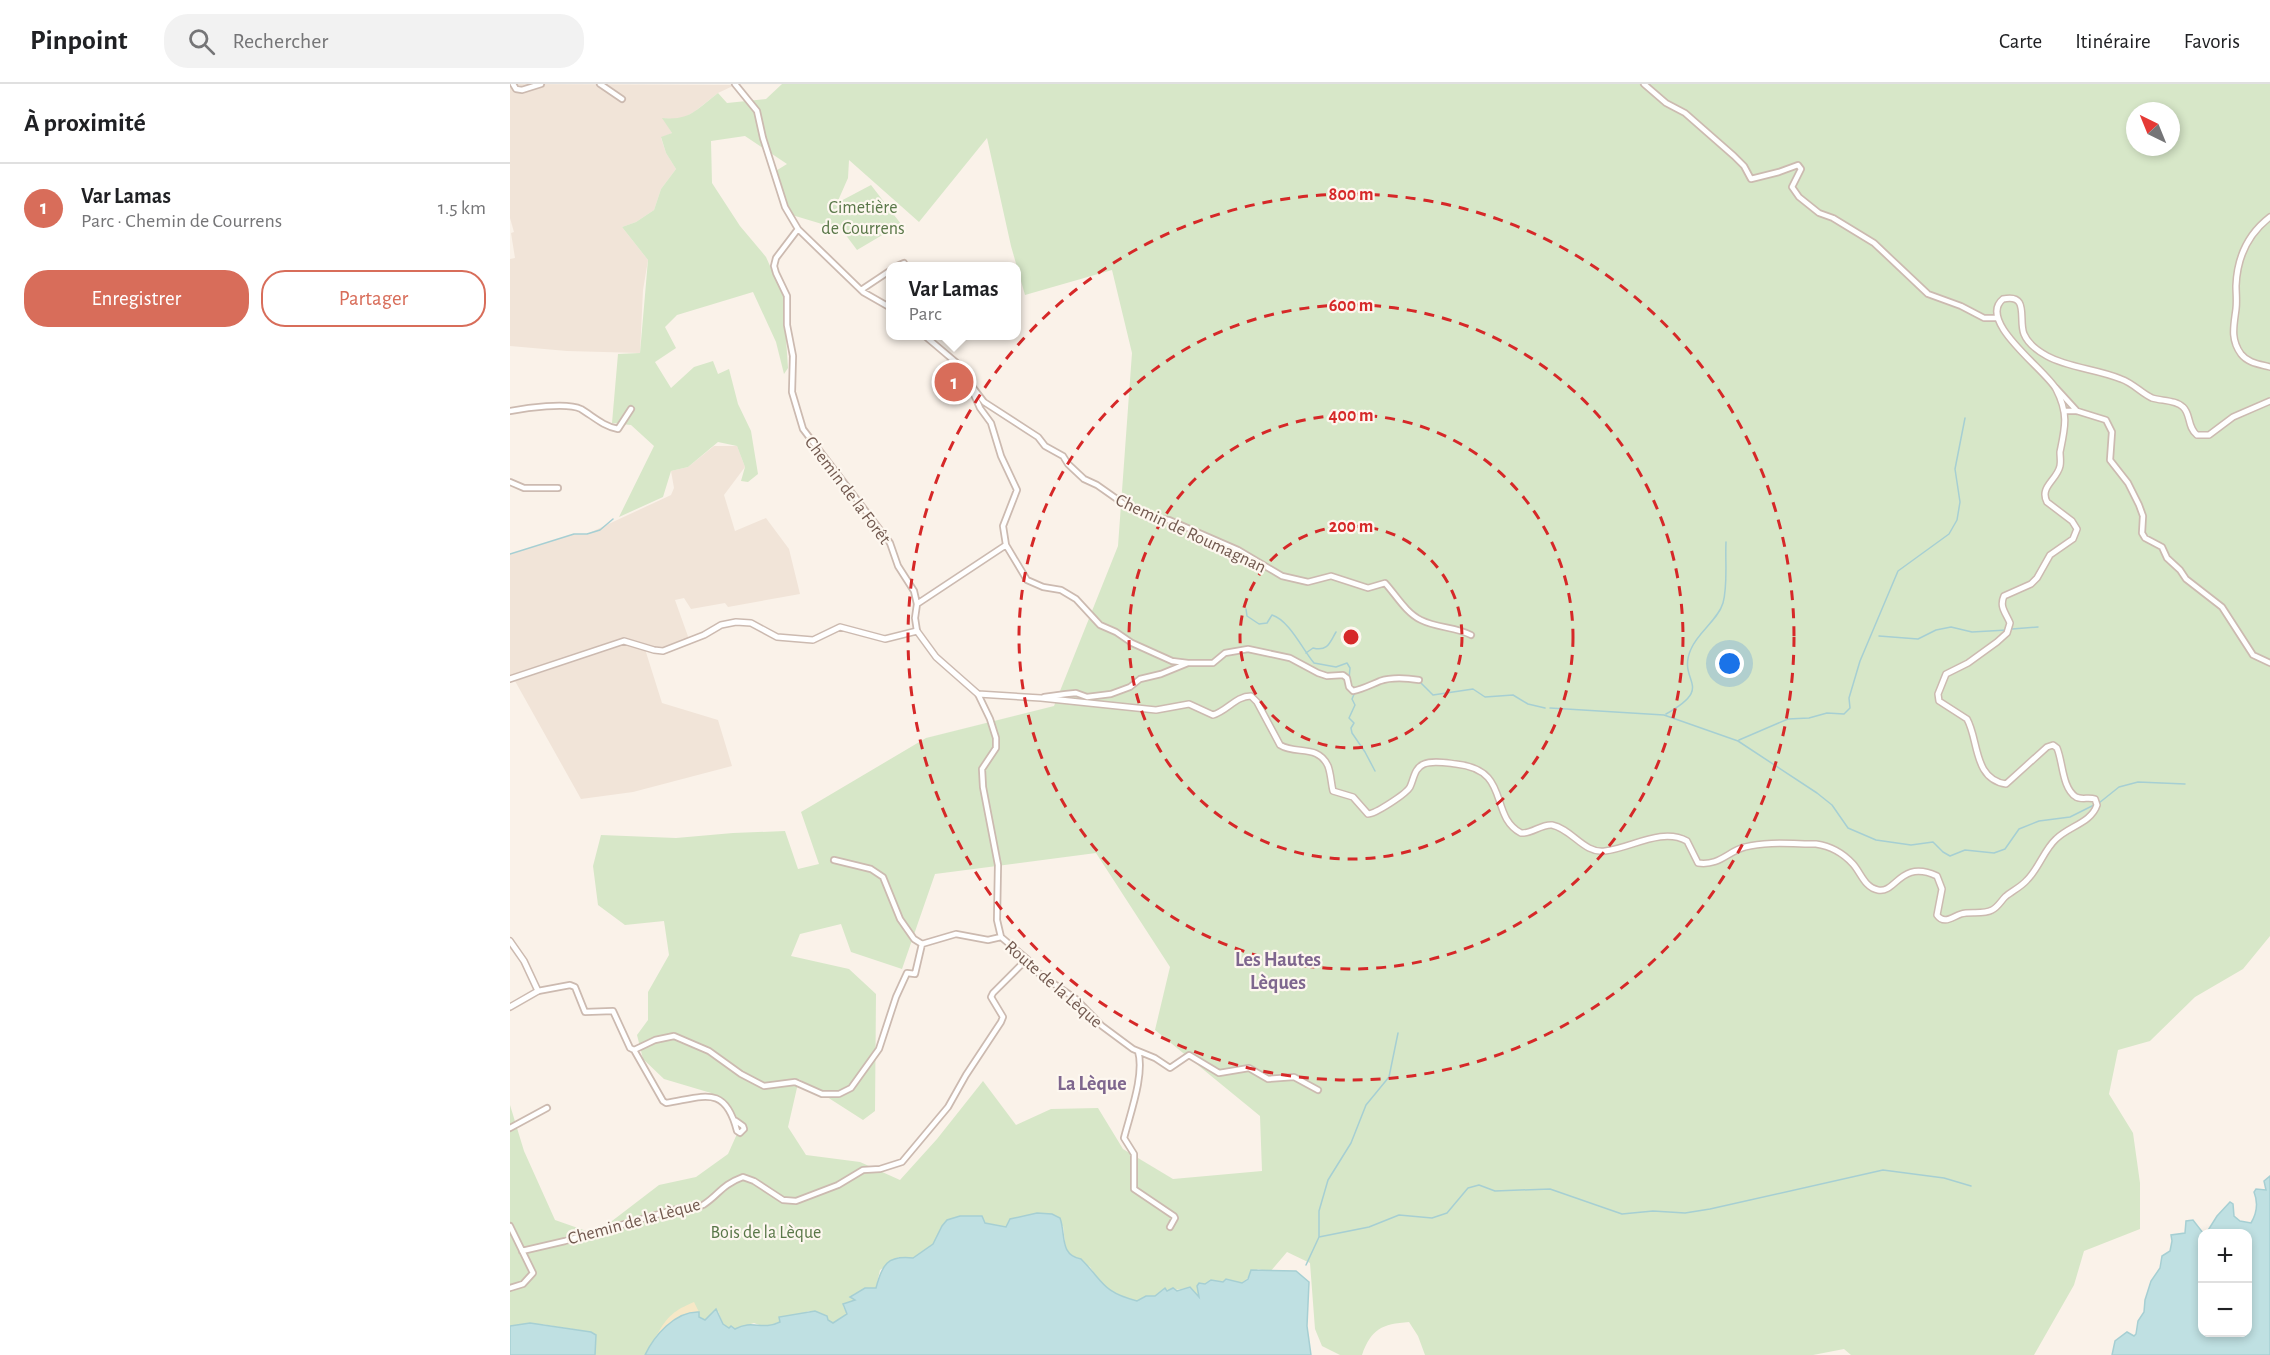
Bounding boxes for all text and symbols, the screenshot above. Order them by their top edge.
search box [164,14,584,68]
icon: search [185,25,218,58]
text: Pinpoint [30,27,128,55]
text: Rechercher [233,30,328,52]
text: Carte [1999,31,2042,52]
text: Itinéraire [2075,31,2151,52]
text: Favoris [2184,31,2240,52]
north arrow [2126,102,2180,156]
text: À proximité [24,110,146,136]
text: Var Lamas [81,185,171,207]
text: 800 m [1329,186,1373,204]
text: 1 [40,198,47,218]
text: 1.5 km [438,198,486,218]
park label: Cimetière de Courrens [821,199,905,238]
text: Parc · Chemin de Courrens [81,211,282,231]
popup [886,262,1021,340]
button: Enregistrer [24,270,249,327]
button: Partager [261,270,486,327]
text: Var Lamas [909,278,998,300]
text: 600 m [1329,297,1373,315]
text: Parc [909,304,942,324]
pin: 1 [934,360,974,404]
text: 400 m [1328,407,1374,425]
street label: Chemin de la Forêt [801,433,894,548]
street label: Chemin de Roumagnan [1112,491,1269,577]
text: 200 m [1329,518,1373,536]
centre of rings [1341,627,1361,647]
your location [1715,649,1744,678]
street label: Route de la Lèque [1001,938,1106,1032]
district label: Les Hautes Lèques [1235,950,1321,993]
district label: La Lèque [1057,1074,1127,1094]
street label: Chemin de la Lèque [566,1196,703,1248]
park label: Bois de la Lèque [711,1224,821,1242]
map controls [2198,1229,2252,1337]
button: + [2198,1229,2252,1283]
button: − [2198,1283,2252,1337]

